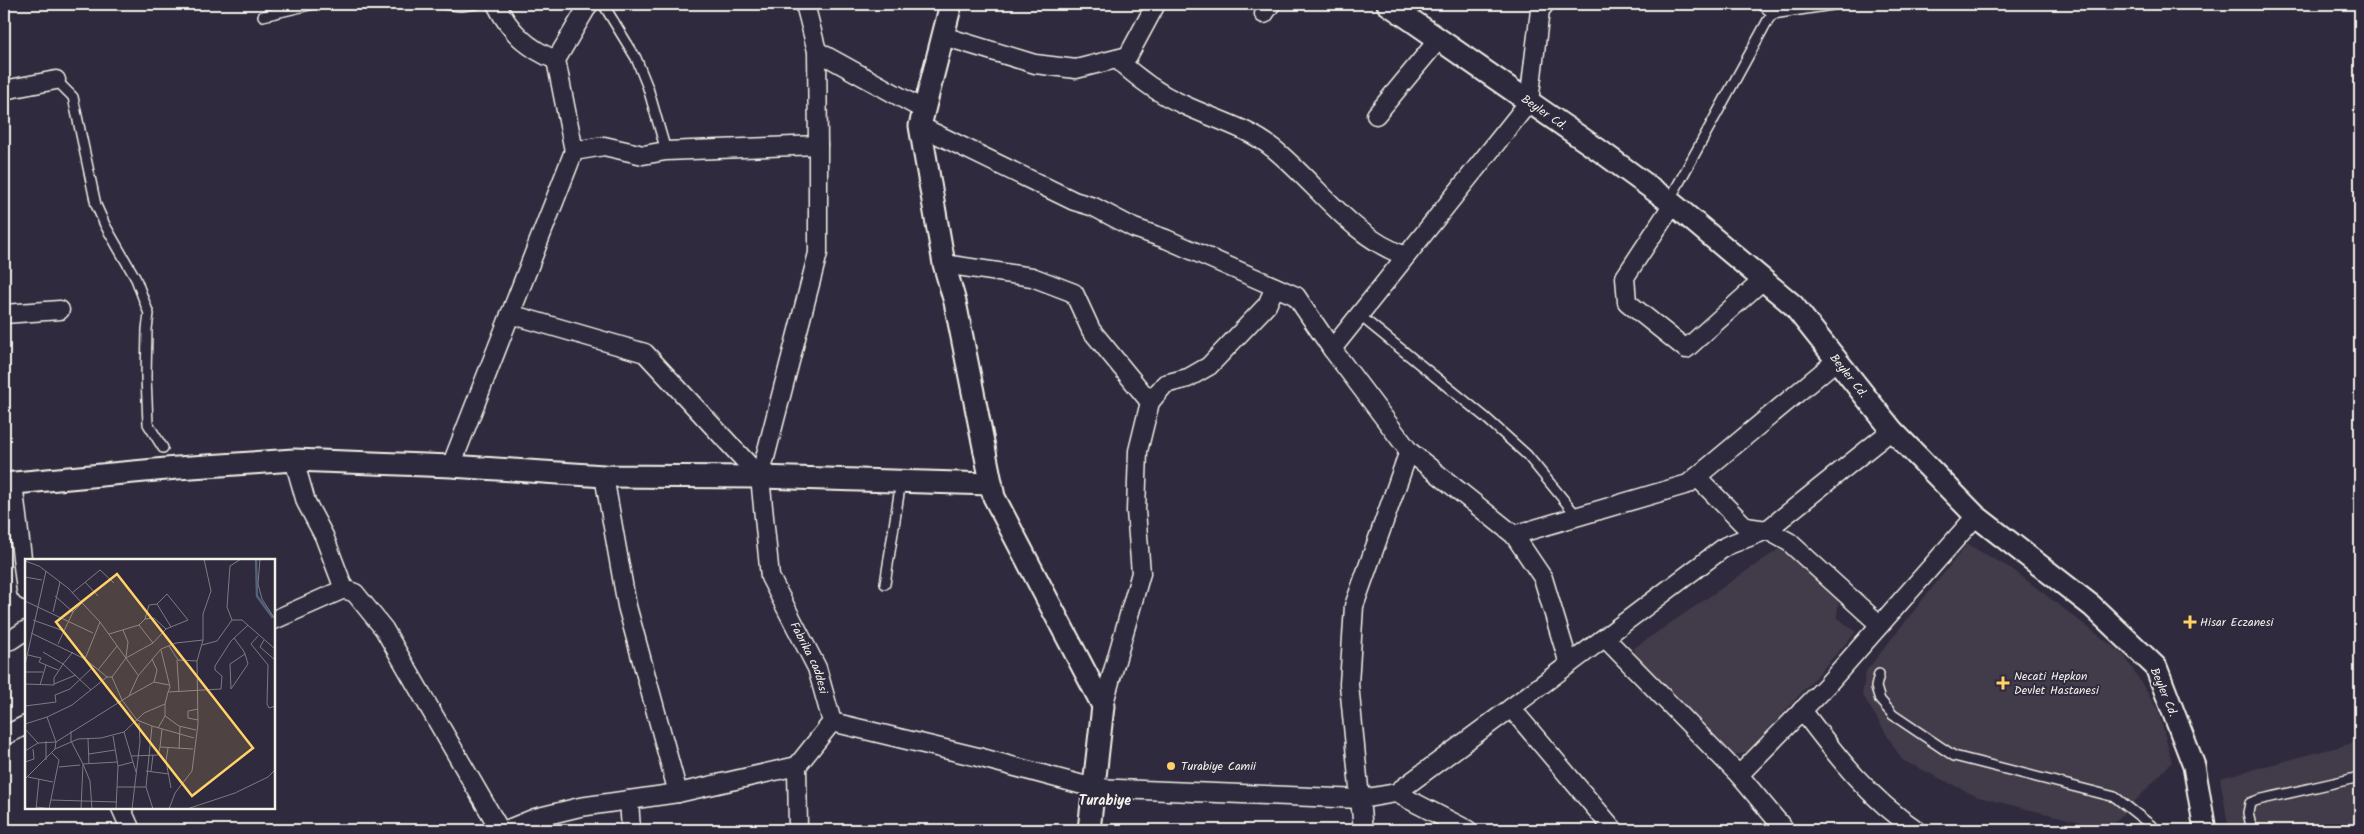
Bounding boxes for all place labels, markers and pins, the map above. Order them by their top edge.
place label: Hisar Eczanesi [2200,613,2275,632]
marker: Hisar Eczanesi [2184,616,2196,628]
place label: Necati Hepkon Devlet Hastanesi [2014,667,2100,700]
marker: Necati Hepkon Devlet Hastanesi [1996,676,2010,690]
place label: Turabiye Camii [1181,757,1257,776]
marker: Turabiye Camii [1165,760,1177,772]

